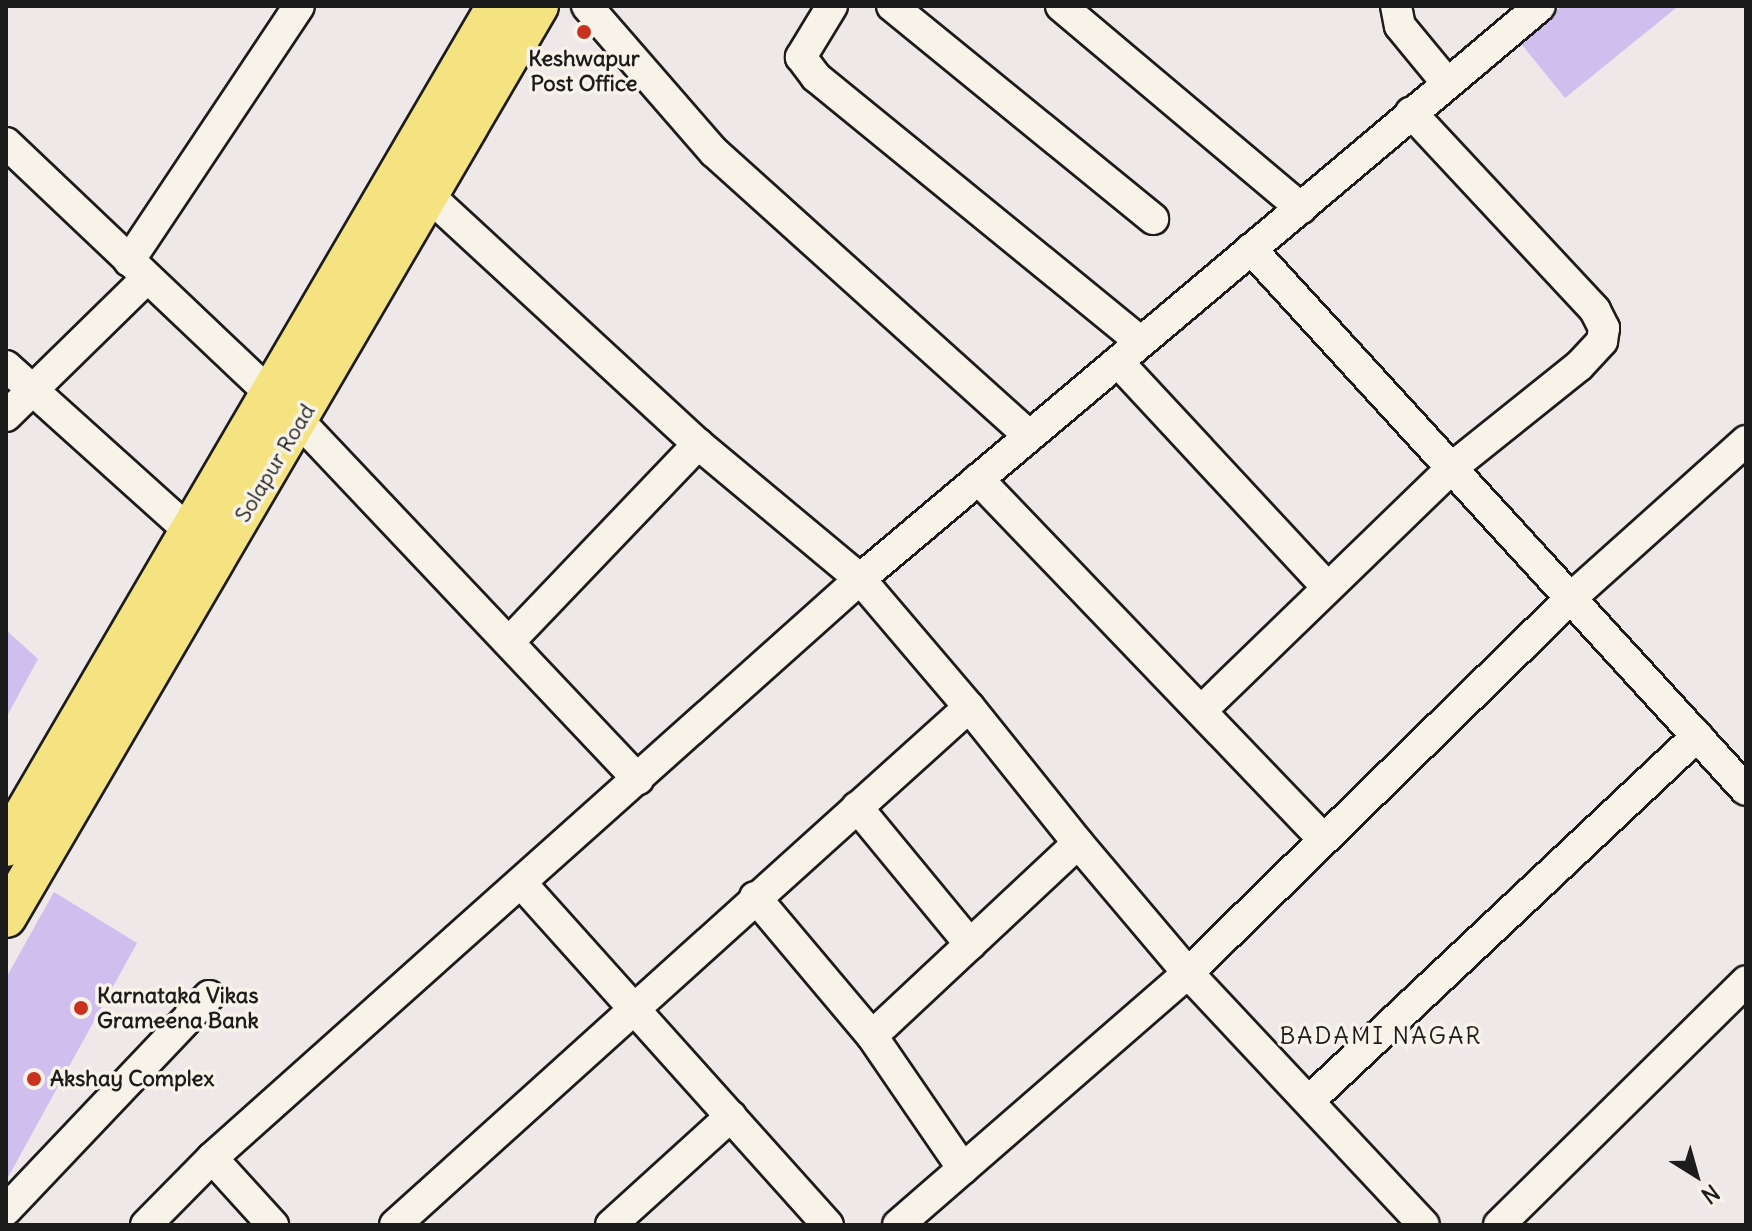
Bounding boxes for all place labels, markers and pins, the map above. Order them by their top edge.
marker: Keshwapur Post Office [575,23,593,41]
place label: Keshwapur Post Office [528,45,640,96]
place label: Karnataka Vikas Grameena Bank [97,982,259,1034]
marker: Karnataka Vikas Grameena Bank [72,999,90,1017]
place label: Akshay Complex [50,1066,214,1092]
marker: Akshay Complex [25,1070,43,1088]

